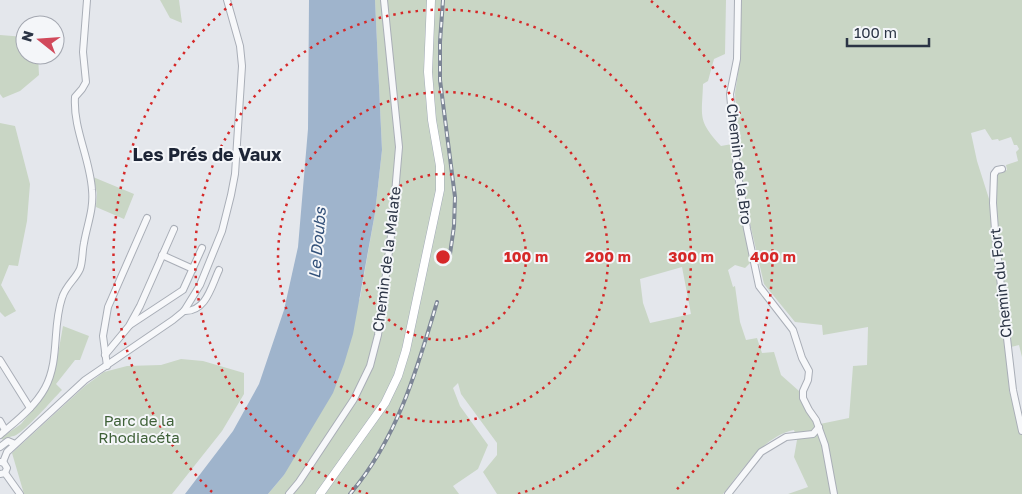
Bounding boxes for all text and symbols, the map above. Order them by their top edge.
north arrow [15,15,65,65]
scale bar [847,15,930,47]
text: 100 m [854,23,897,41]
text: N [17,28,37,44]
street label: Chemin de la Bro [724,102,756,225]
district label: Les Prés de Vaux [133,143,282,165]
street label: Chemin de la Malate [368,185,404,333]
water label: Le Doubs [304,205,330,279]
street label: Chemin du Fort [985,227,1015,339]
text: 100 m [504,247,548,265]
text: 200 m [585,247,631,265]
text: 300 m [668,247,714,265]
text: 400 m [750,247,796,265]
centre of rings [434,248,452,266]
park label: Parc de la Rhodiacéta [98,411,180,446]

